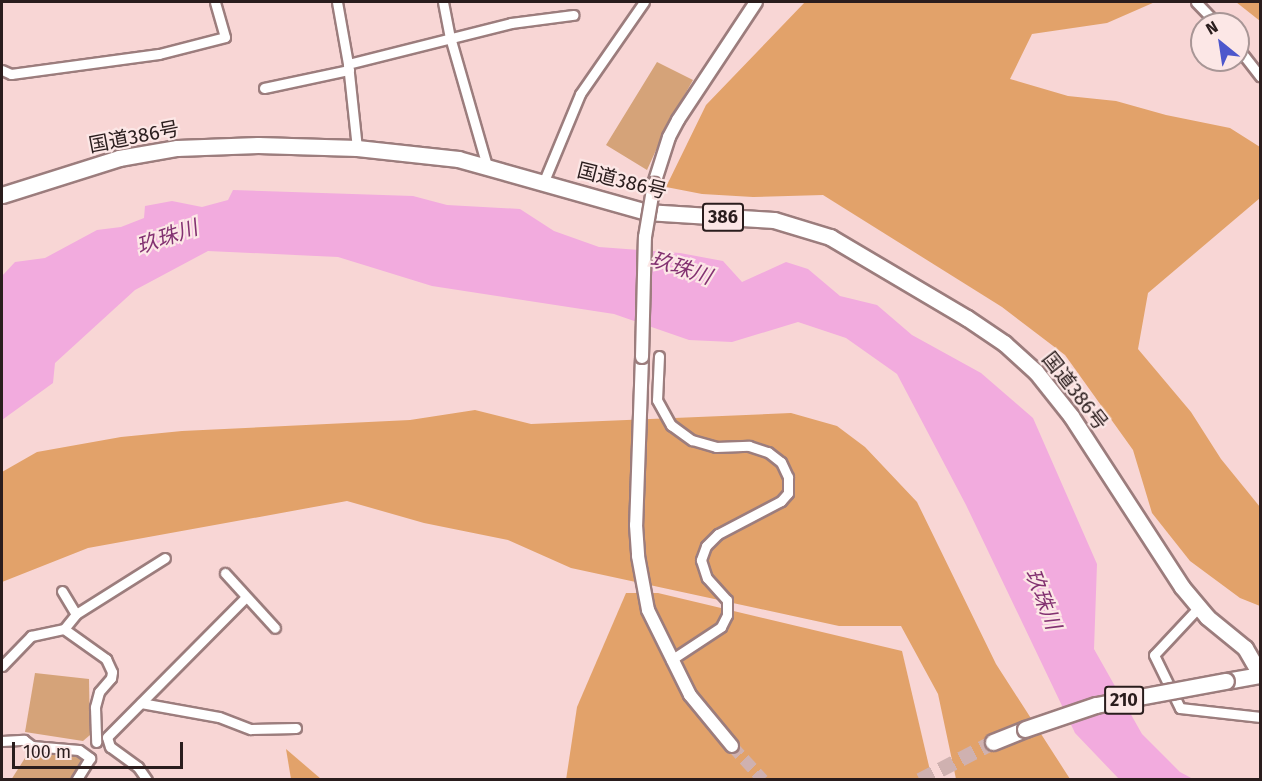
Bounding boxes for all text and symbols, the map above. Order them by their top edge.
north arrow [1190,12,1250,72]
text: N [1202,17,1221,39]
street label: 国道386号 [87,116,181,158]
street label: 国道386号 [575,158,669,204]
road number: 386 [702,202,744,232]
water label: 玖珠川 [133,215,201,259]
water label: 玖珠川 [647,246,715,290]
street label: 国道386号 [1037,347,1113,435]
water label: 玖珠川 [1020,565,1066,633]
road number: 210 [1103,685,1145,715]
scale bar [15,730,186,768]
text: 100 m [23,741,71,763]

